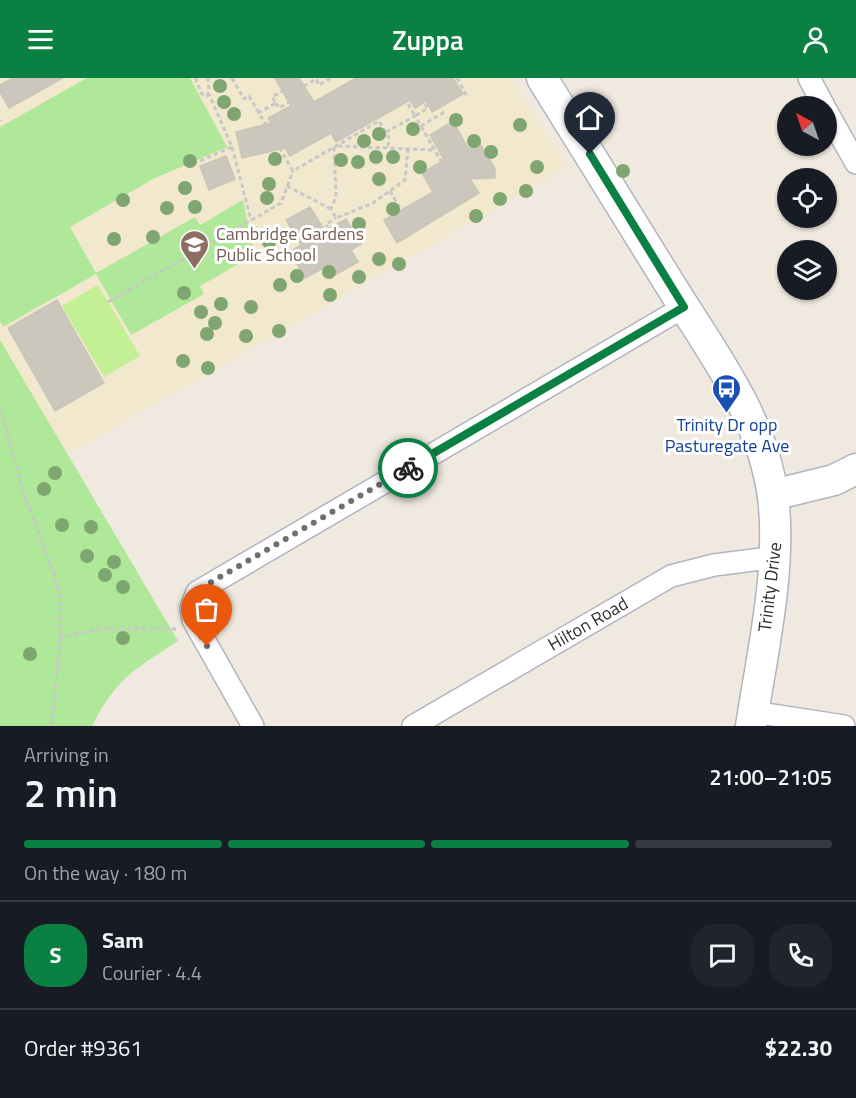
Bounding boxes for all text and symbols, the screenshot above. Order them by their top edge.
text: Zuppa [392,19,464,60]
icon: menu [24,23,57,56]
icon: person [799,23,832,56]
pin [564,92,615,154]
north arrow [777,96,837,156]
map controls [777,96,837,300]
icon: home [573,101,606,134]
button: locate [777,168,837,228]
place label: Cambridge Gardens Public School [216,220,364,268]
school or university icon: Cambridge Gardens Public School [179,228,211,270]
button: layers [777,240,837,300]
bus stop icon: Trinity Dr opp Pasturegate Ave [711,372,743,414]
place label: Trinity Dr opp Pasturegate Ave [665,411,789,459]
courier [378,438,438,498]
icon: bike [392,452,425,485]
street label: Trinity Drive [751,541,788,633]
pin [181,584,232,646]
street label: Hilton Road [543,590,633,657]
icon: bag [190,593,223,626]
text: Arriving in [24,739,109,770]
text: 21:00–21:05 [709,760,832,794]
text: 2 min [24,763,118,822]
text: On the way · 180 m [24,857,187,888]
text: Sam [102,923,144,957]
button: chat [691,924,754,987]
button: phone [769,924,832,987]
text: S [50,938,61,972]
text: Courier · 4.4 [102,957,202,988]
text: Order #9361 [24,1031,143,1065]
text: $22.30 [765,1031,832,1065]

